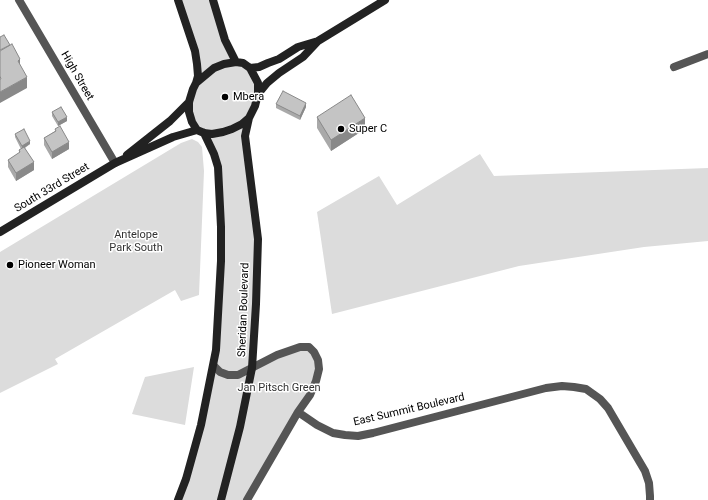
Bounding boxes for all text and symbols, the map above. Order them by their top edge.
street label: High Street [58,49,96,103]
place label: Mbera [233,90,264,104]
marker: Mbera [220,92,230,102]
place label: Super C [349,122,387,136]
marker: Super C [336,124,346,134]
street label: South 33rd Street [12,160,92,216]
park label: Antelope Park South [109,228,163,254]
place label: Pioneer Woman [18,258,96,272]
marker: Pioneer Woman [5,260,15,270]
street label: Sheridan Boulevard [236,263,252,357]
park label: Jan Pitsch Green [237,381,321,395]
street label: East Summit Boulevard [352,391,466,429]

